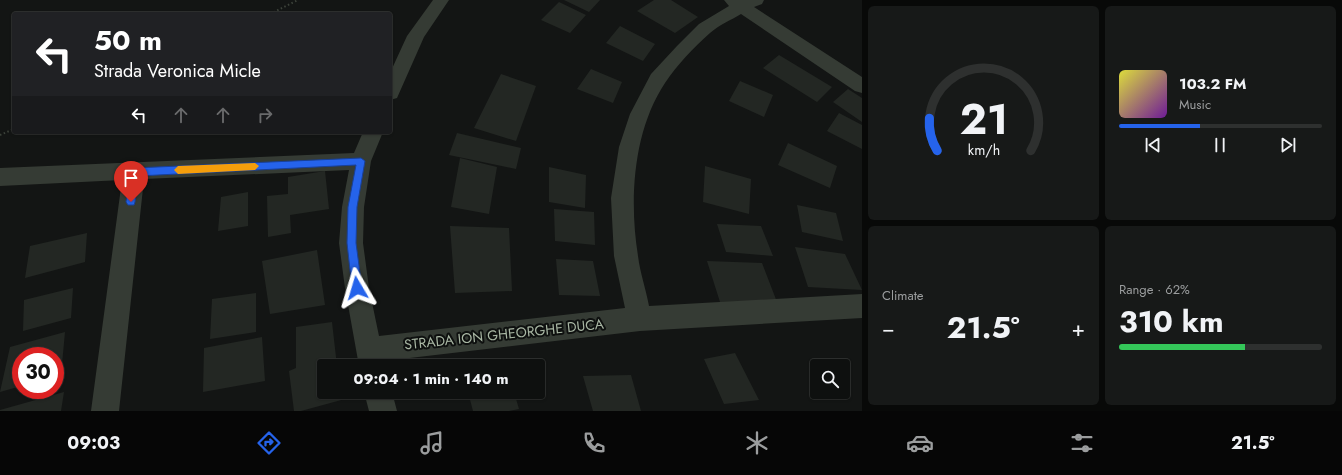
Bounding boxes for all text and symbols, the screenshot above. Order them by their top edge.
text: 50 m [94,20,162,61]
icon: left [28,28,80,80]
text: Strada Veronica Micle [94,58,261,84]
text: 103.2 FM [1179,73,1247,95]
text: 21 [959,89,1008,150]
text: Music [1179,95,1211,114]
icon: left [128,104,150,126]
icon: ahead [170,104,192,126]
icon: ahead [212,104,234,126]
icon: right [254,104,276,126]
icon: previous [1142,134,1164,156]
icon: pause [1209,134,1231,156]
icon: next [1277,134,1299,156]
text: km/h [967,139,1000,159]
pin [114,161,148,202]
icon: arrive [120,167,142,189]
position arrow [336,267,378,309]
text: Range · 62% [1119,280,1190,299]
text: Climate [882,286,923,305]
text: 310 km [1119,300,1224,343]
text: 21.5° [947,306,1020,349]
text: − [882,312,895,344]
text: + [1071,312,1085,344]
street label: STRADA ION GHEORGHE DUCA [403,313,605,354]
speed limit sign: 30 [12,347,64,399]
map controls [810,359,850,399]
button: search [810,359,850,399]
text: 09:04 · 1 min · 140 m [354,368,508,390]
icon: directions [255,429,283,457]
icon: music [418,429,446,457]
icon: phone [580,429,608,457]
icon: climate [743,429,771,457]
icon: car [906,429,934,457]
icon: filters [1068,429,1096,457]
text: 09:03 [67,430,120,456]
text: 21.5° [1231,430,1275,456]

